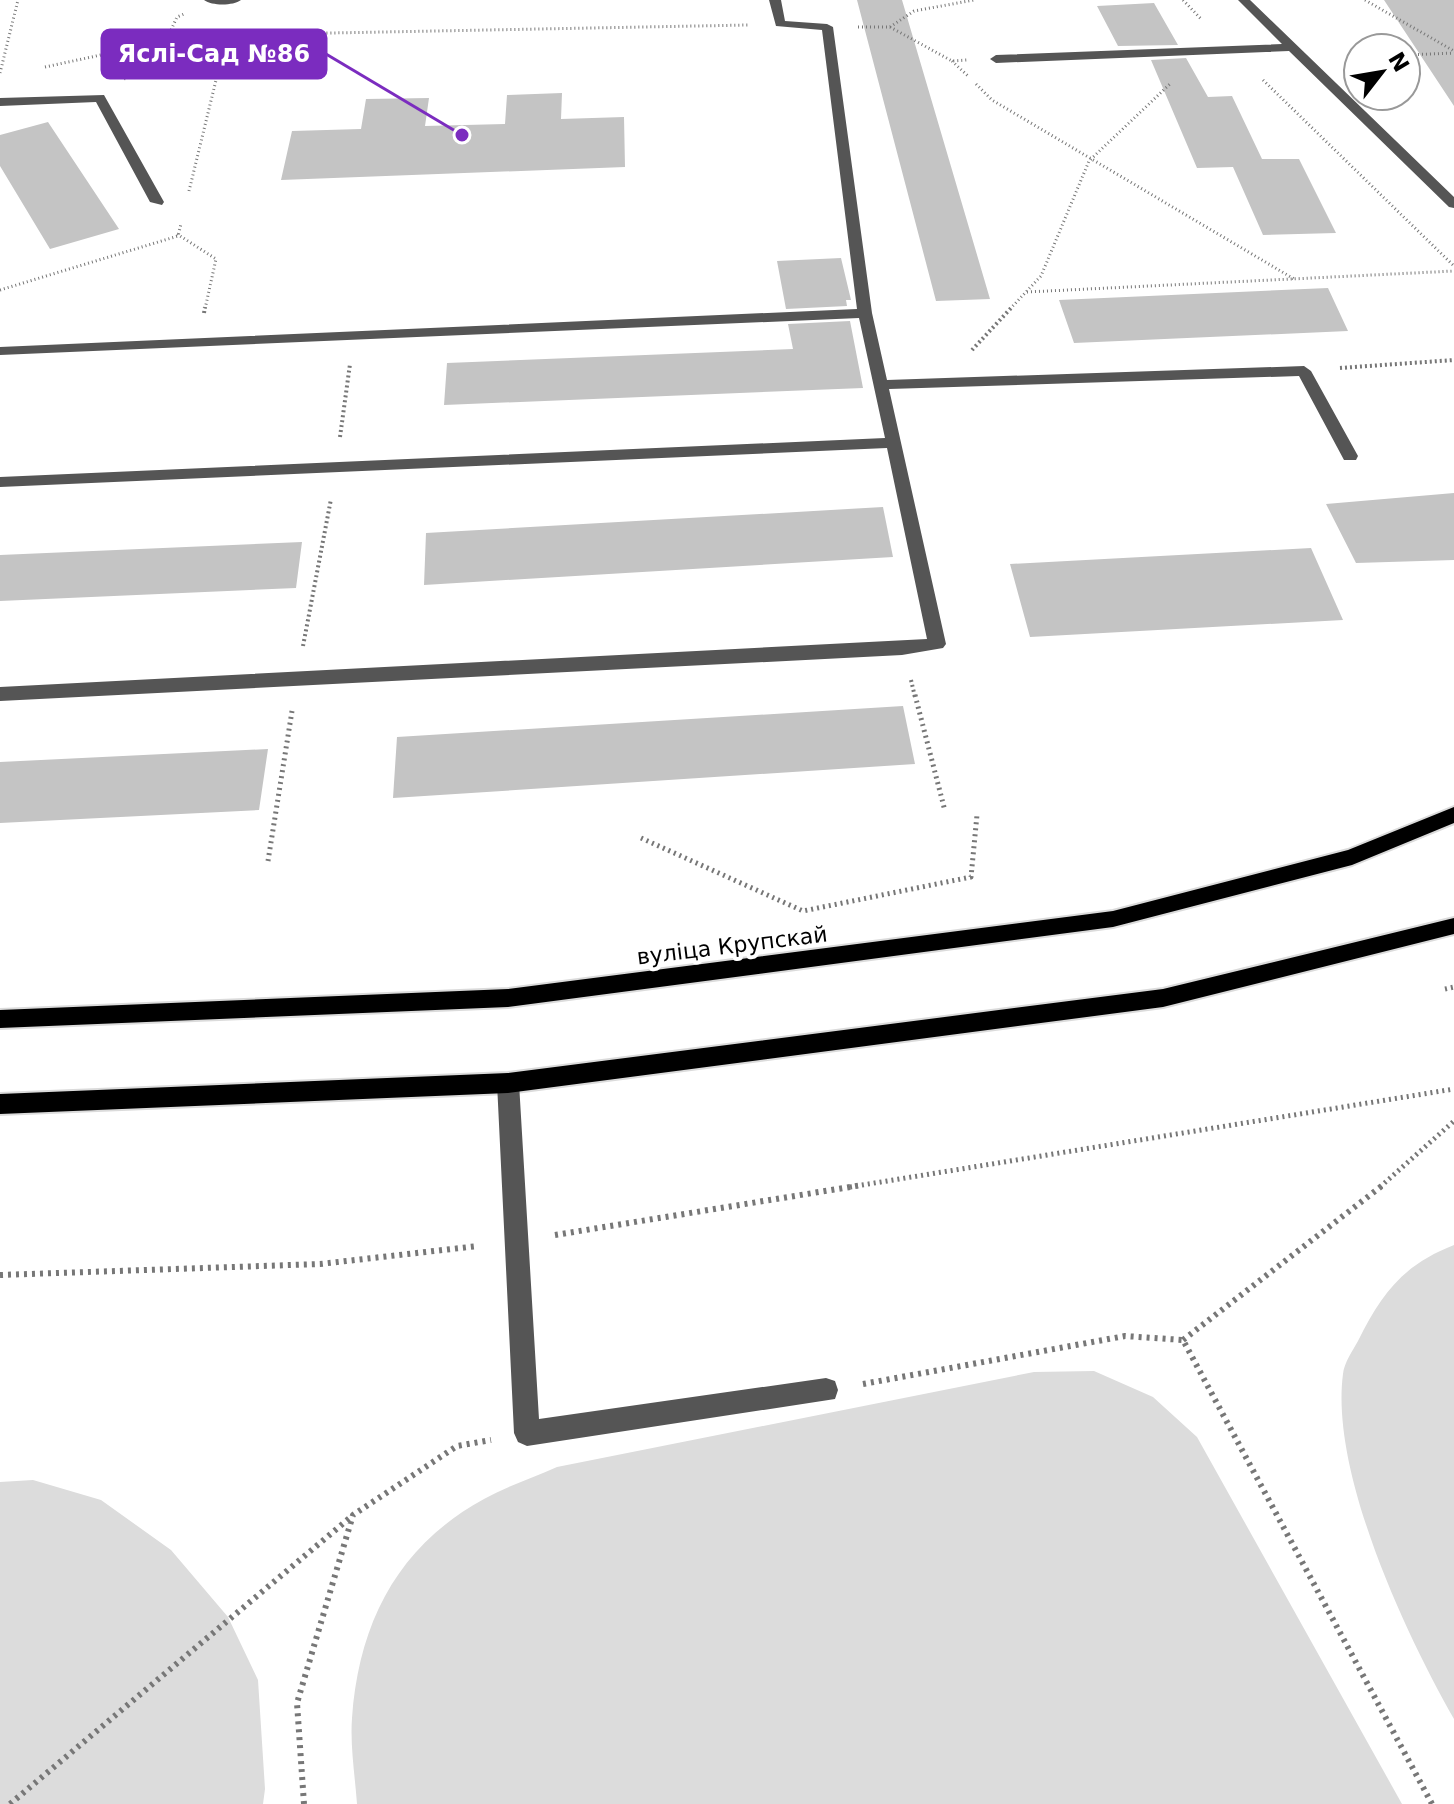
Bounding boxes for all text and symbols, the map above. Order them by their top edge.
callout: Яслі-Сад №86 [102,30,326,78]
north arrow [1342,32,1422,112]
text: Яслі-Сад №86 [118,40,310,68]
text: N [1383,48,1414,76]
street label: вуліца Крупскай [635,921,829,970]

